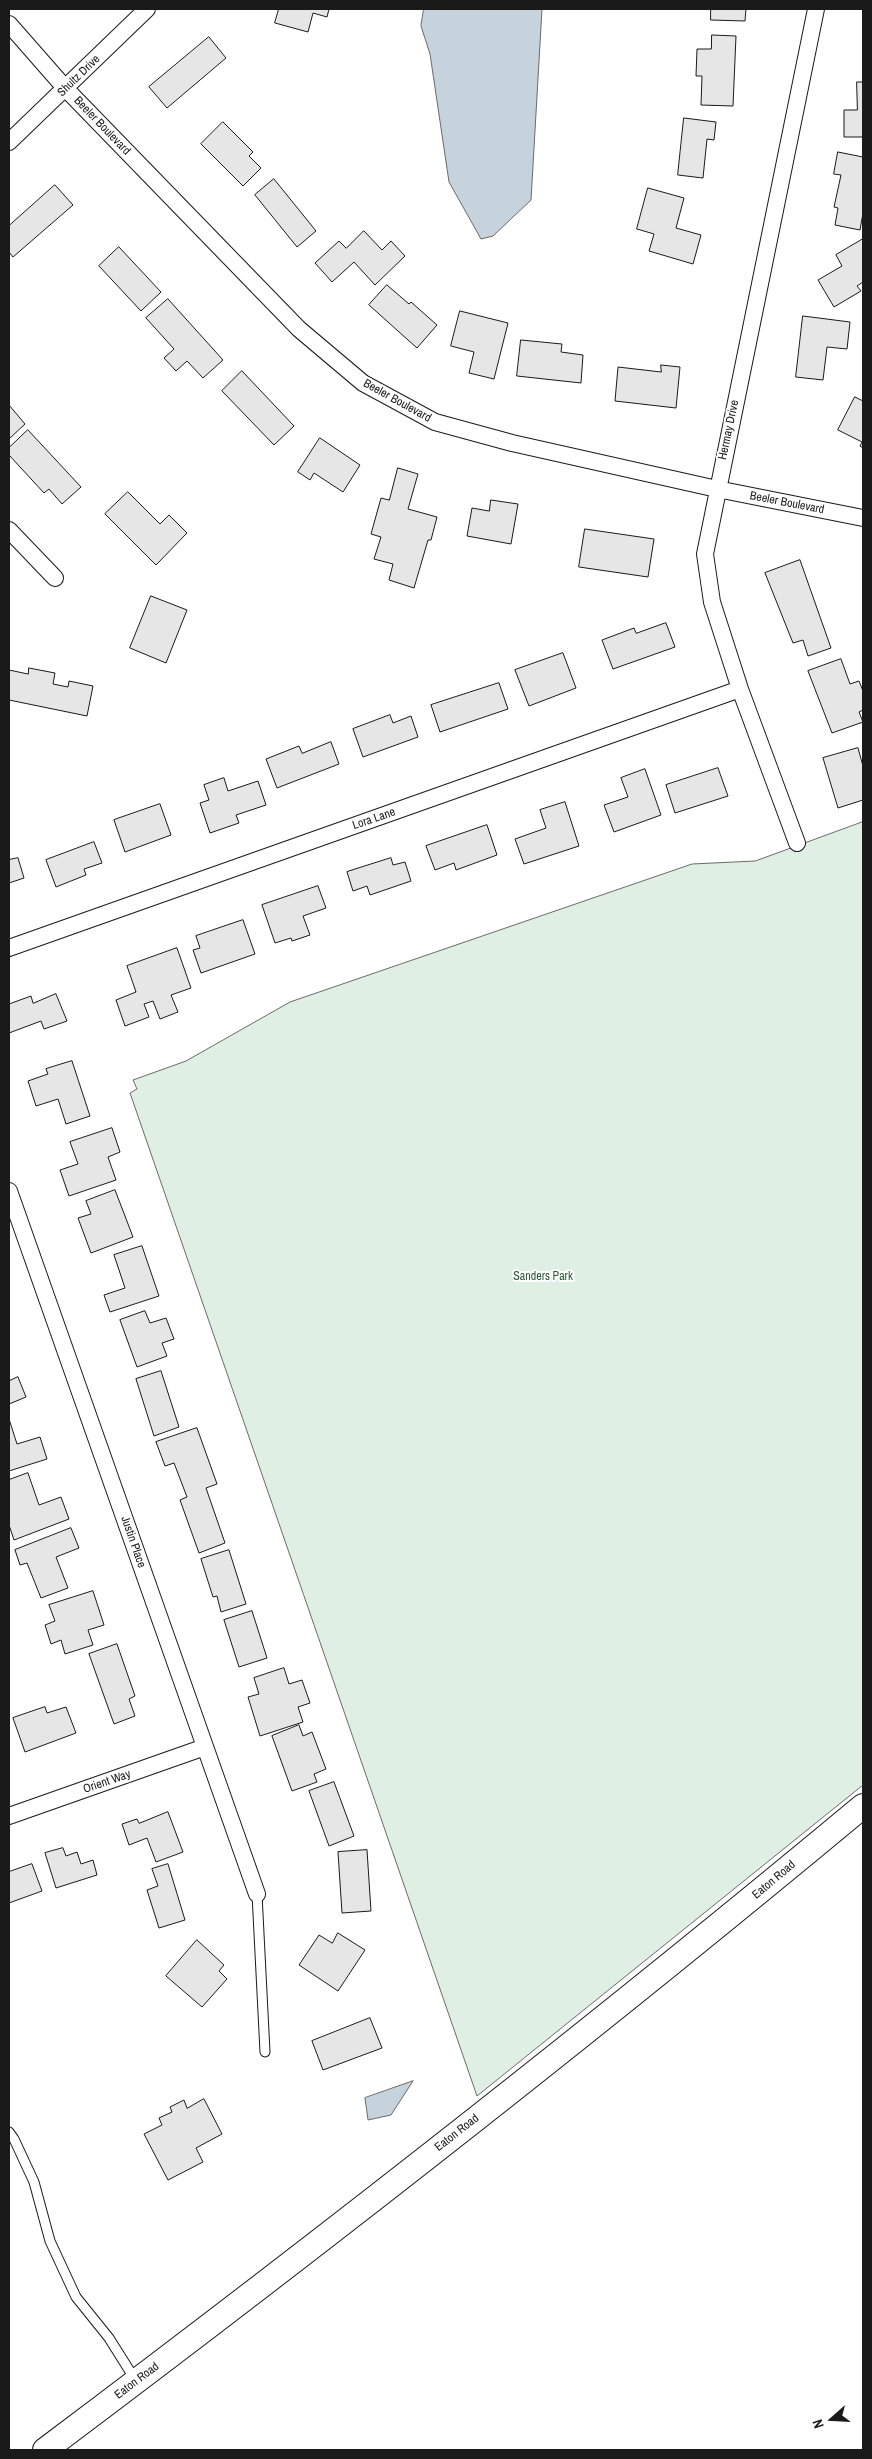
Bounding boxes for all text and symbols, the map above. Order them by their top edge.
street label: Shultz Drive [55,52,103,100]
street label: Beeler Boulevard [71,94,133,158]
street label: Beeler Boulevard [361,376,433,426]
street label: Hermay Drive [716,399,742,461]
street label: Beeler Boulevard [749,489,825,517]
street label: Lora Lane [351,805,397,833]
park label: Sanders Park [513,1270,573,1284]
street label: Justin Place [117,1514,149,1570]
street label: Orient Way [81,1767,133,1797]
street label: Eaton Road [749,1858,799,1902]
street label: Eaton Road [432,2111,482,2155]
street label: Eaton Road [112,2360,162,2402]
north arrow [807,2394,857,2444]
text: N [808,2417,828,2431]

